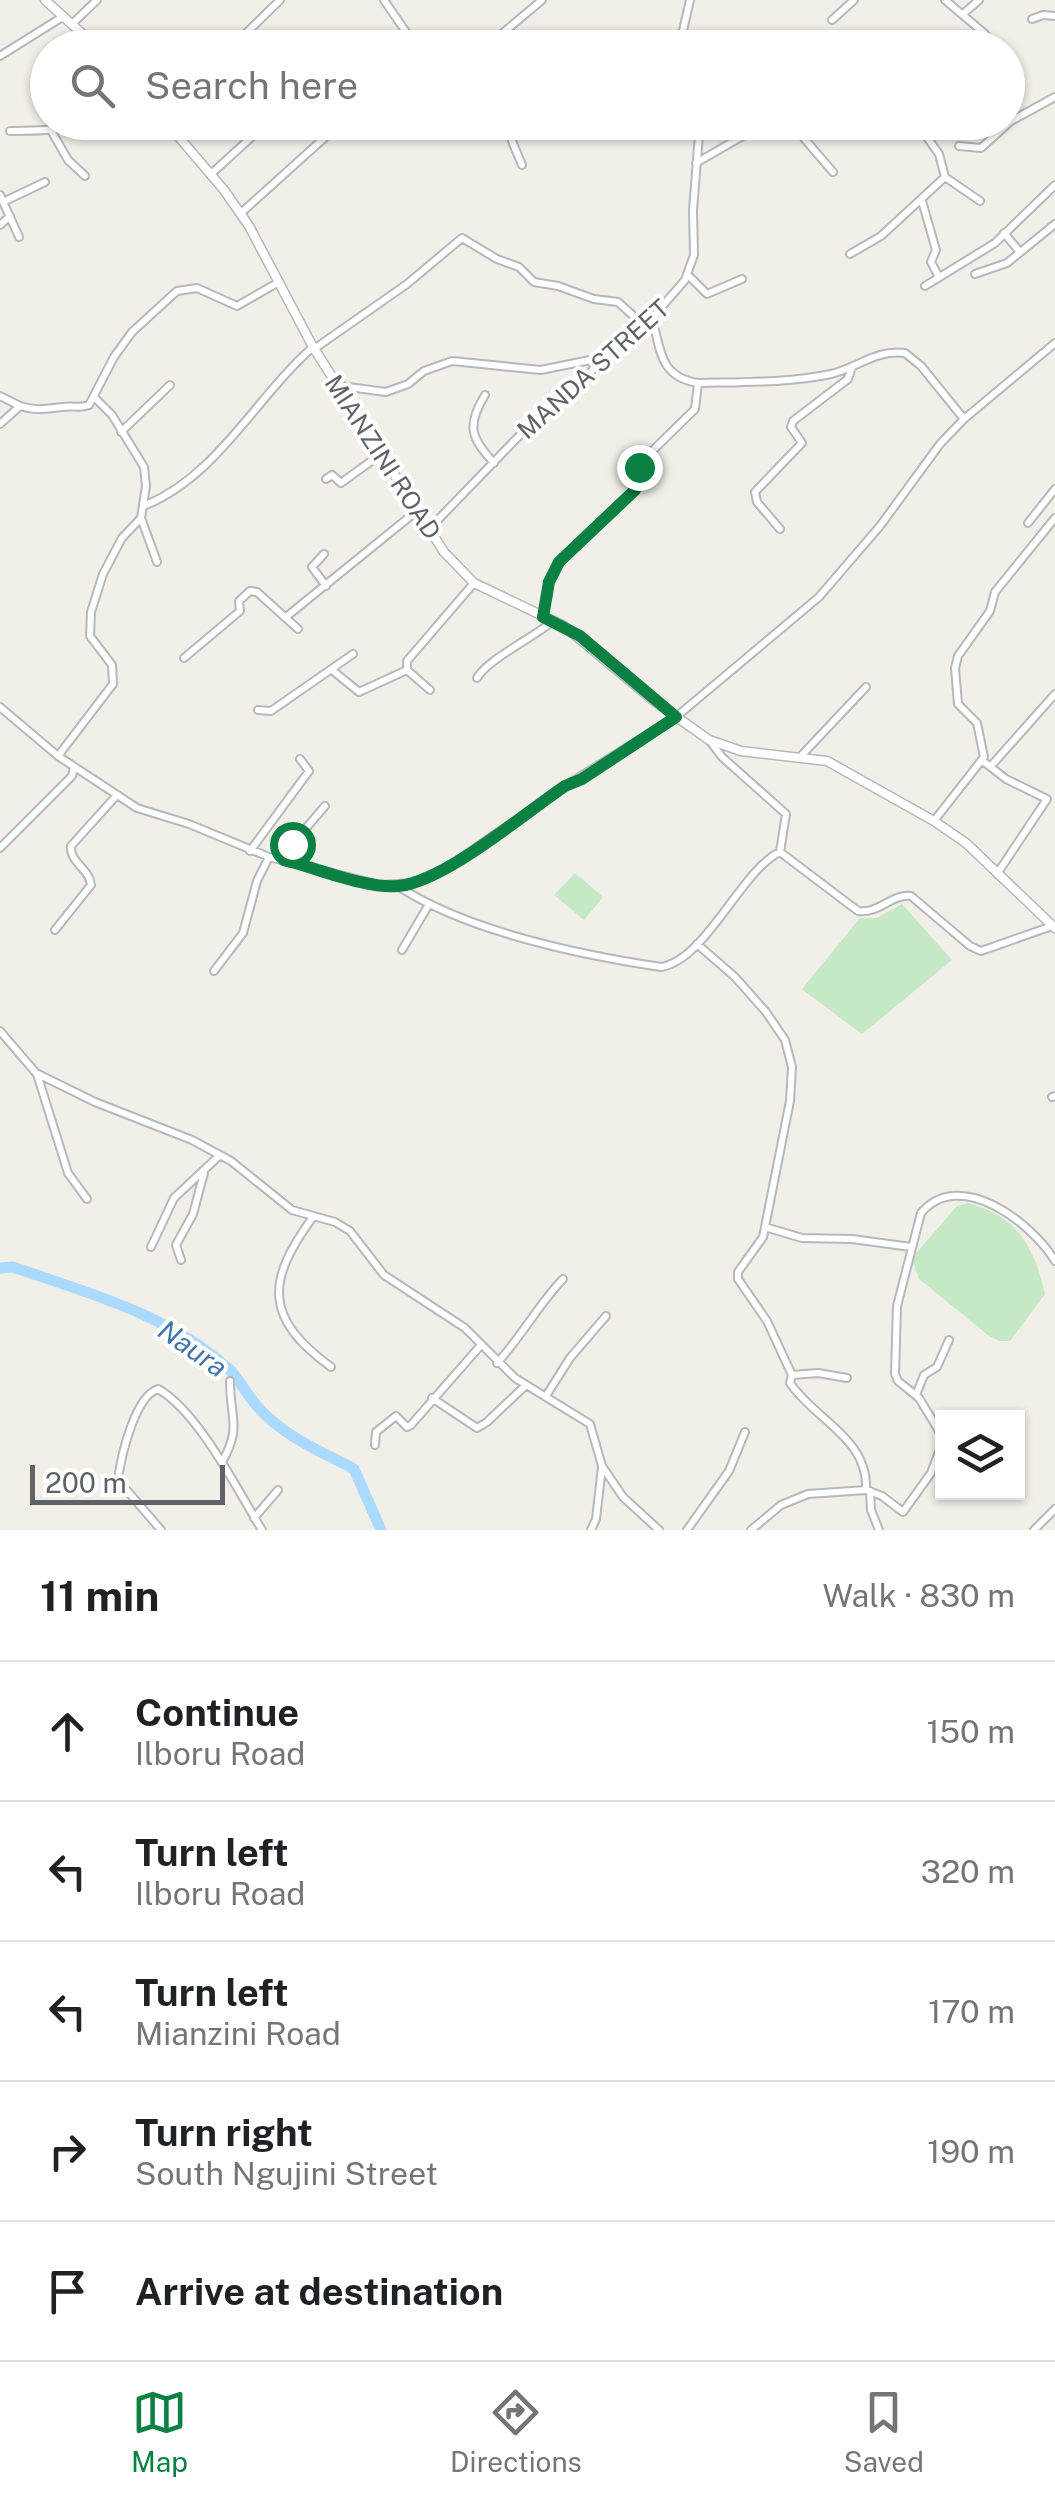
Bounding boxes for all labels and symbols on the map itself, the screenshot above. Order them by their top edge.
street label: MANDA STREET [511,293,675,445]
street label: MIANZINI ROAD [319,369,447,545]
route end [617,445,663,491]
route start [270,822,316,868]
water label: Naura [152,1313,234,1383]
scale bar [30,1460,225,1504]

